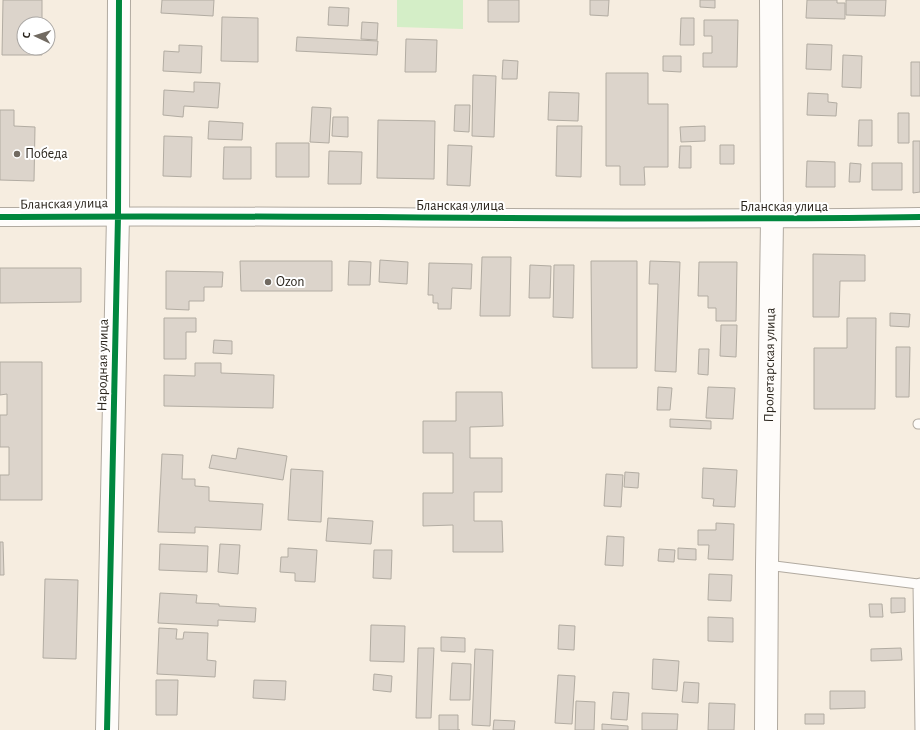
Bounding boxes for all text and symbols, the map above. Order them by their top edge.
north arrow [16,16,56,56]
text: С [21,32,32,39]
place label: Победа [25,147,68,161]
marker: Победа [12,149,22,159]
street label: Бланская улица [20,196,109,212]
street label: Бланская улица [416,199,505,213]
street label: Бланская улица [740,200,829,214]
place label: Ozon [276,275,304,289]
marker: Ozon [263,277,273,287]
street label: Пролетарская улица [762,307,778,423]
street label: Народная улица [95,318,111,411]

